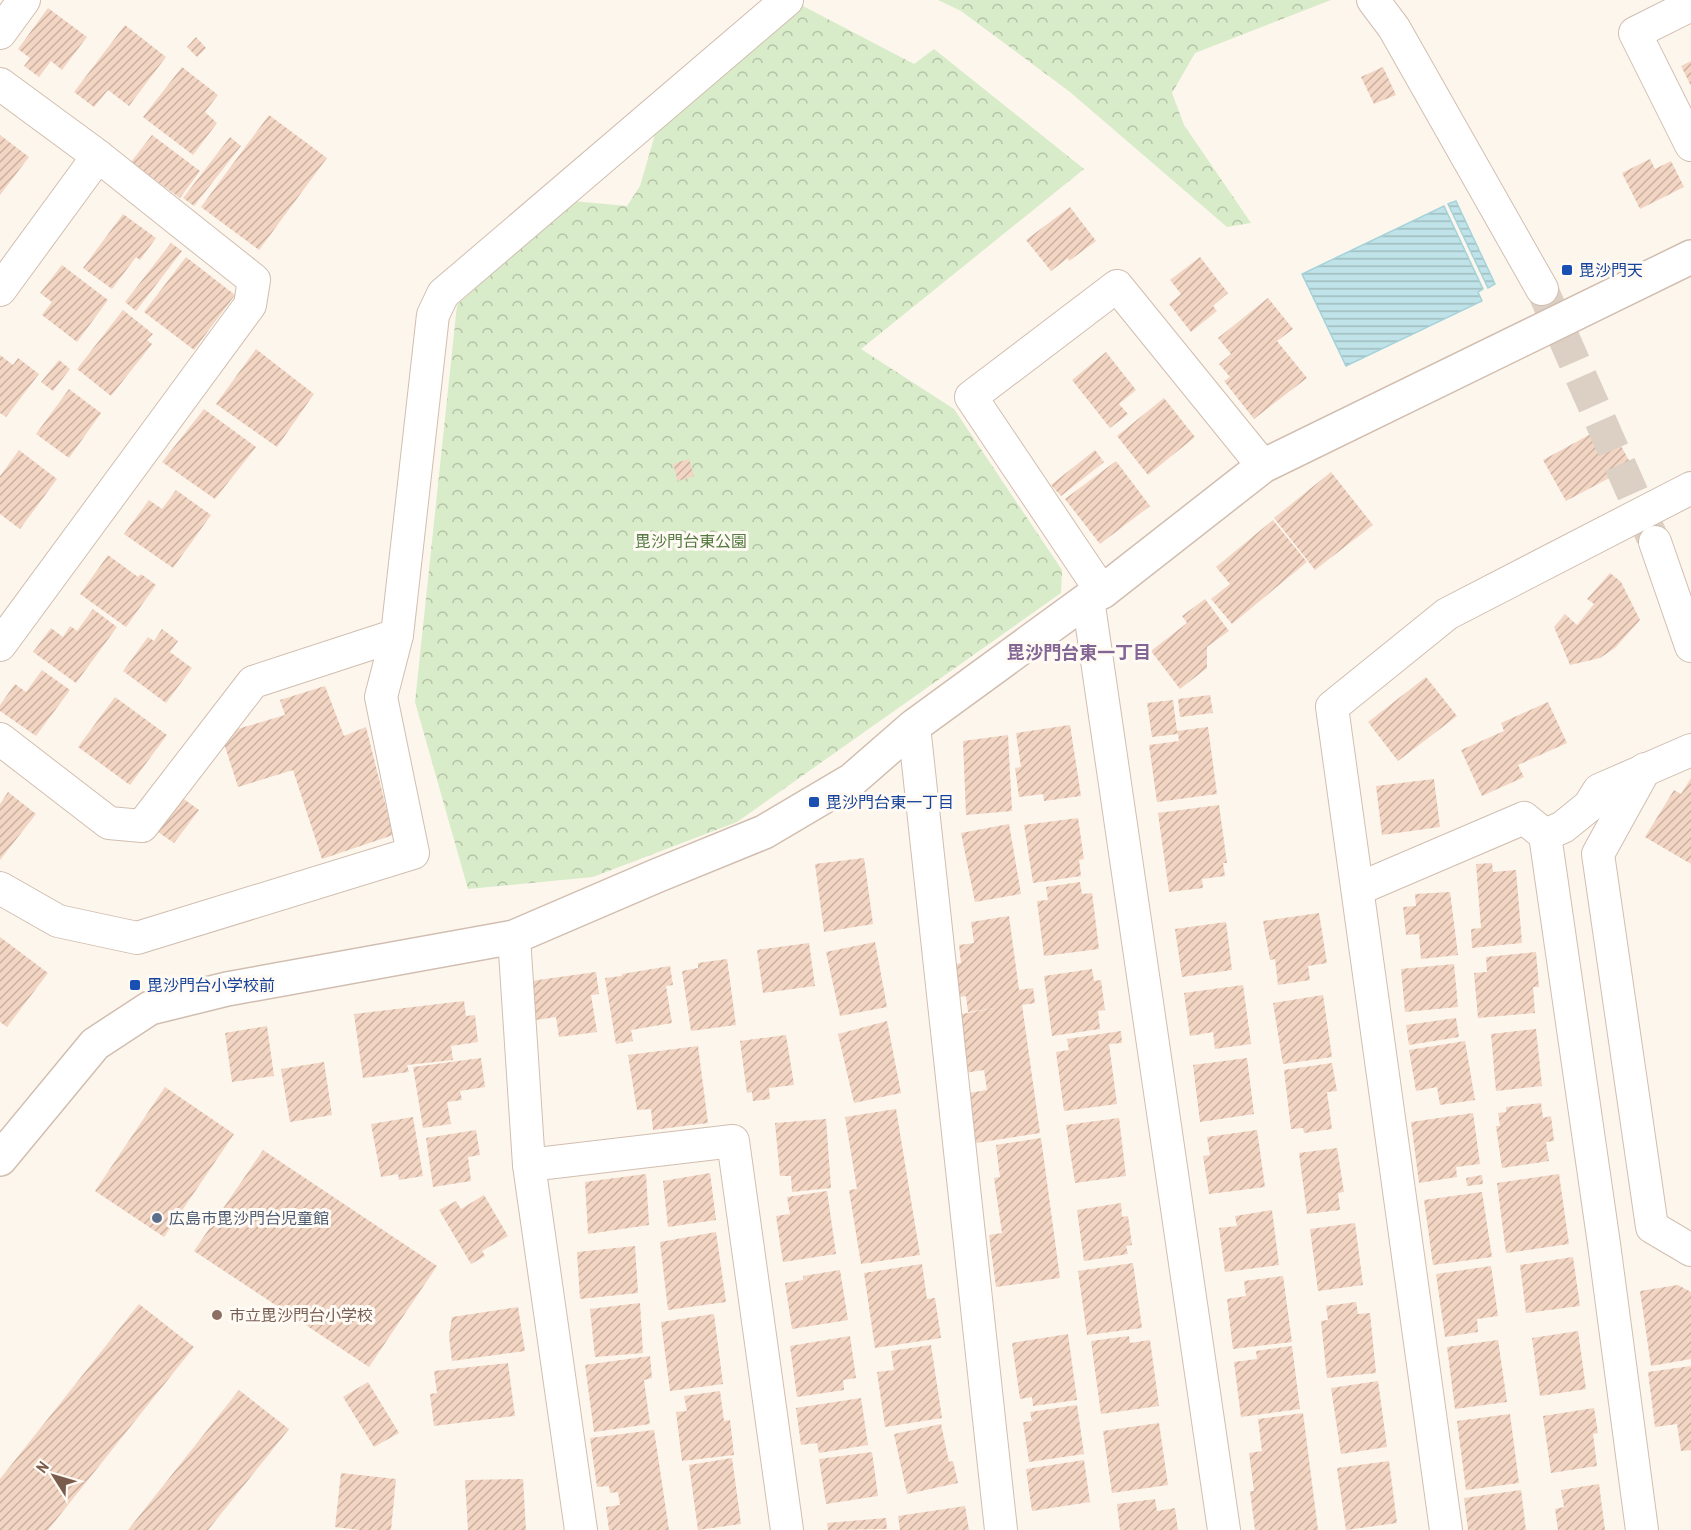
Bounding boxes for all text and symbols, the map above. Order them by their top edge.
place label: 毘沙門天 [1579,259,1643,281]
marker: 毘沙門天 [1560,263,1574,277]
park label: 毘沙門台東公園 [635,530,747,552]
district label: 毘沙門台東一丁目 [1007,640,1151,665]
place label: 毘沙門台東一丁目 [826,791,954,813]
marker: 毘沙門台東一丁目 [807,795,821,809]
place label: 毘沙門台小学校前 [147,974,275,996]
marker: 毘沙門台小学校前 [128,978,142,992]
place label: 広島市毘沙門台児童館 [169,1207,329,1229]
marker: 広島市毘沙門台児童館 [150,1211,164,1225]
place label: 市立毘沙門台小学校 [229,1304,373,1326]
marker: 市立毘沙門台小学校 [210,1308,224,1322]
north arrow [24,1446,84,1506]
text: N [30,1457,54,1477]

